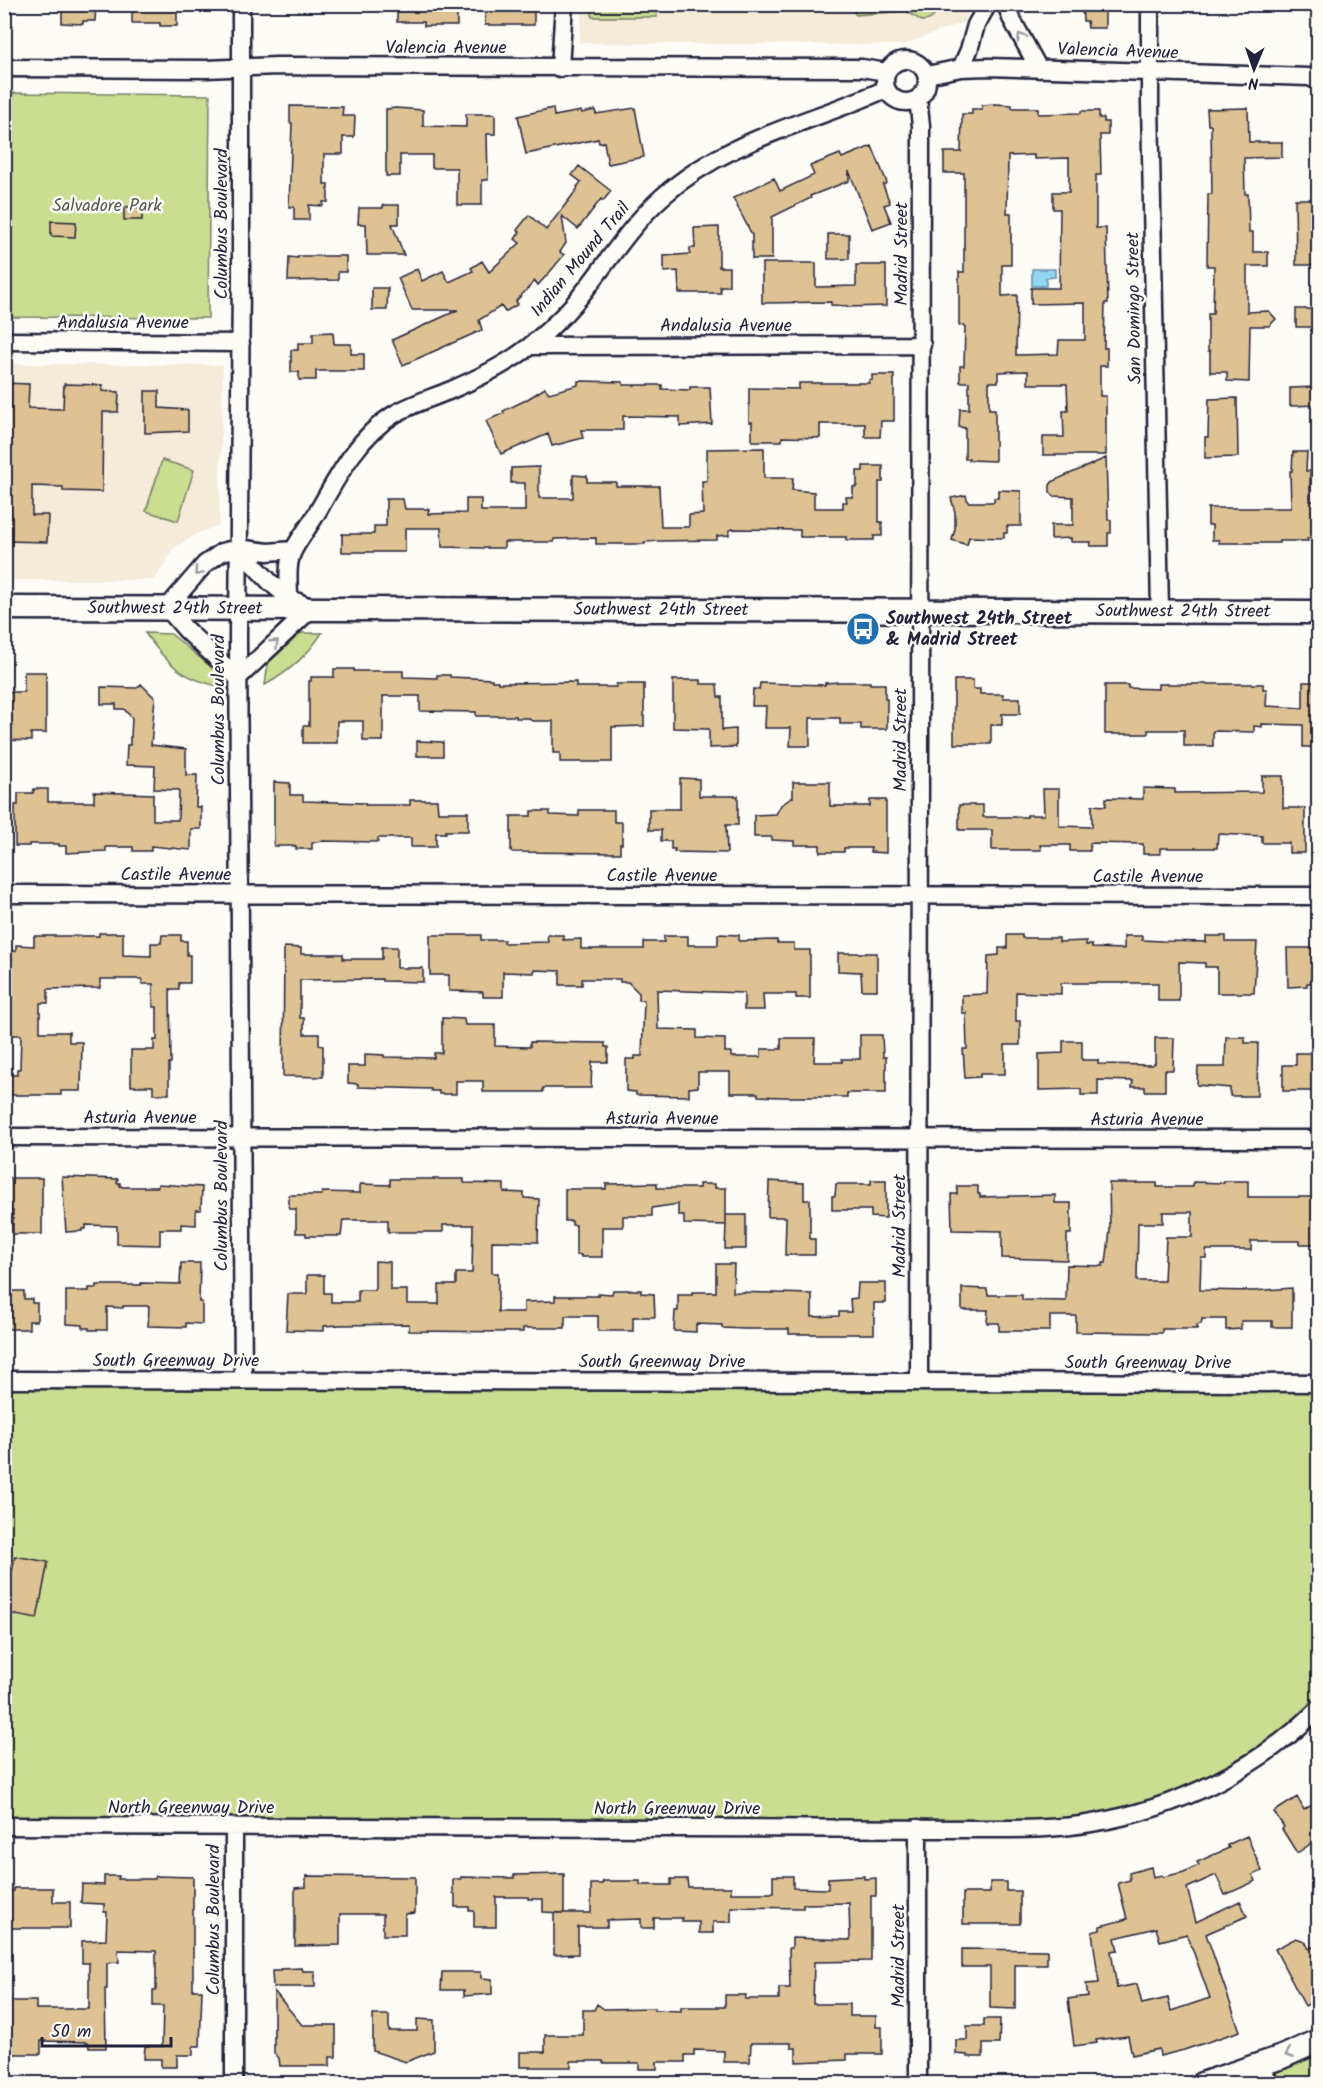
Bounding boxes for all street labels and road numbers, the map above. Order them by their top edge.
street label: Valencia Avenue [385,34,507,63]
street label: Valencia Avenue [1057,35,1179,69]
street label: Columbus Boulevard [208,147,237,300]
street label: Indian Mound Trail [524,195,639,324]
street label: Madrid Street [888,201,917,306]
street label: San Domingo Street [1119,231,1151,384]
street label: Andalusia Avenue [57,309,189,338]
street label: Andalusia Avenue [660,312,792,341]
street label: Southwest 24th Street [87,594,264,623]
street label: Southwest 24th Street [573,595,750,625]
street label: Southwest 24th Street [1095,597,1272,626]
street label: Columbus Boulevard [205,633,234,786]
street label: Madrid Street [887,687,916,792]
street label: Castile Avenue [121,861,231,890]
street label: Castile Avenue [607,862,717,891]
street label: Castile Avenue [1093,863,1203,892]
street label: Asturia Avenue [83,1104,197,1133]
street label: Asturia Avenue [605,1105,719,1134]
street label: Asturia Avenue [1090,1106,1204,1135]
street label: Columbus Boulevard [208,1119,237,1272]
street label: Madrid Street [886,1173,915,1278]
street label: South Greenway Drive [93,1347,259,1376]
street label: South Greenway Drive [579,1348,745,1377]
street label: South Greenway Drive [1065,1349,1231,1378]
street label: North Greenway Drive [108,1794,274,1823]
street label: North Greenway Drive [594,1795,760,1824]
street label: Columbus Boulevard [200,1843,229,1996]
street label: Madrid Street [885,1903,914,2008]

